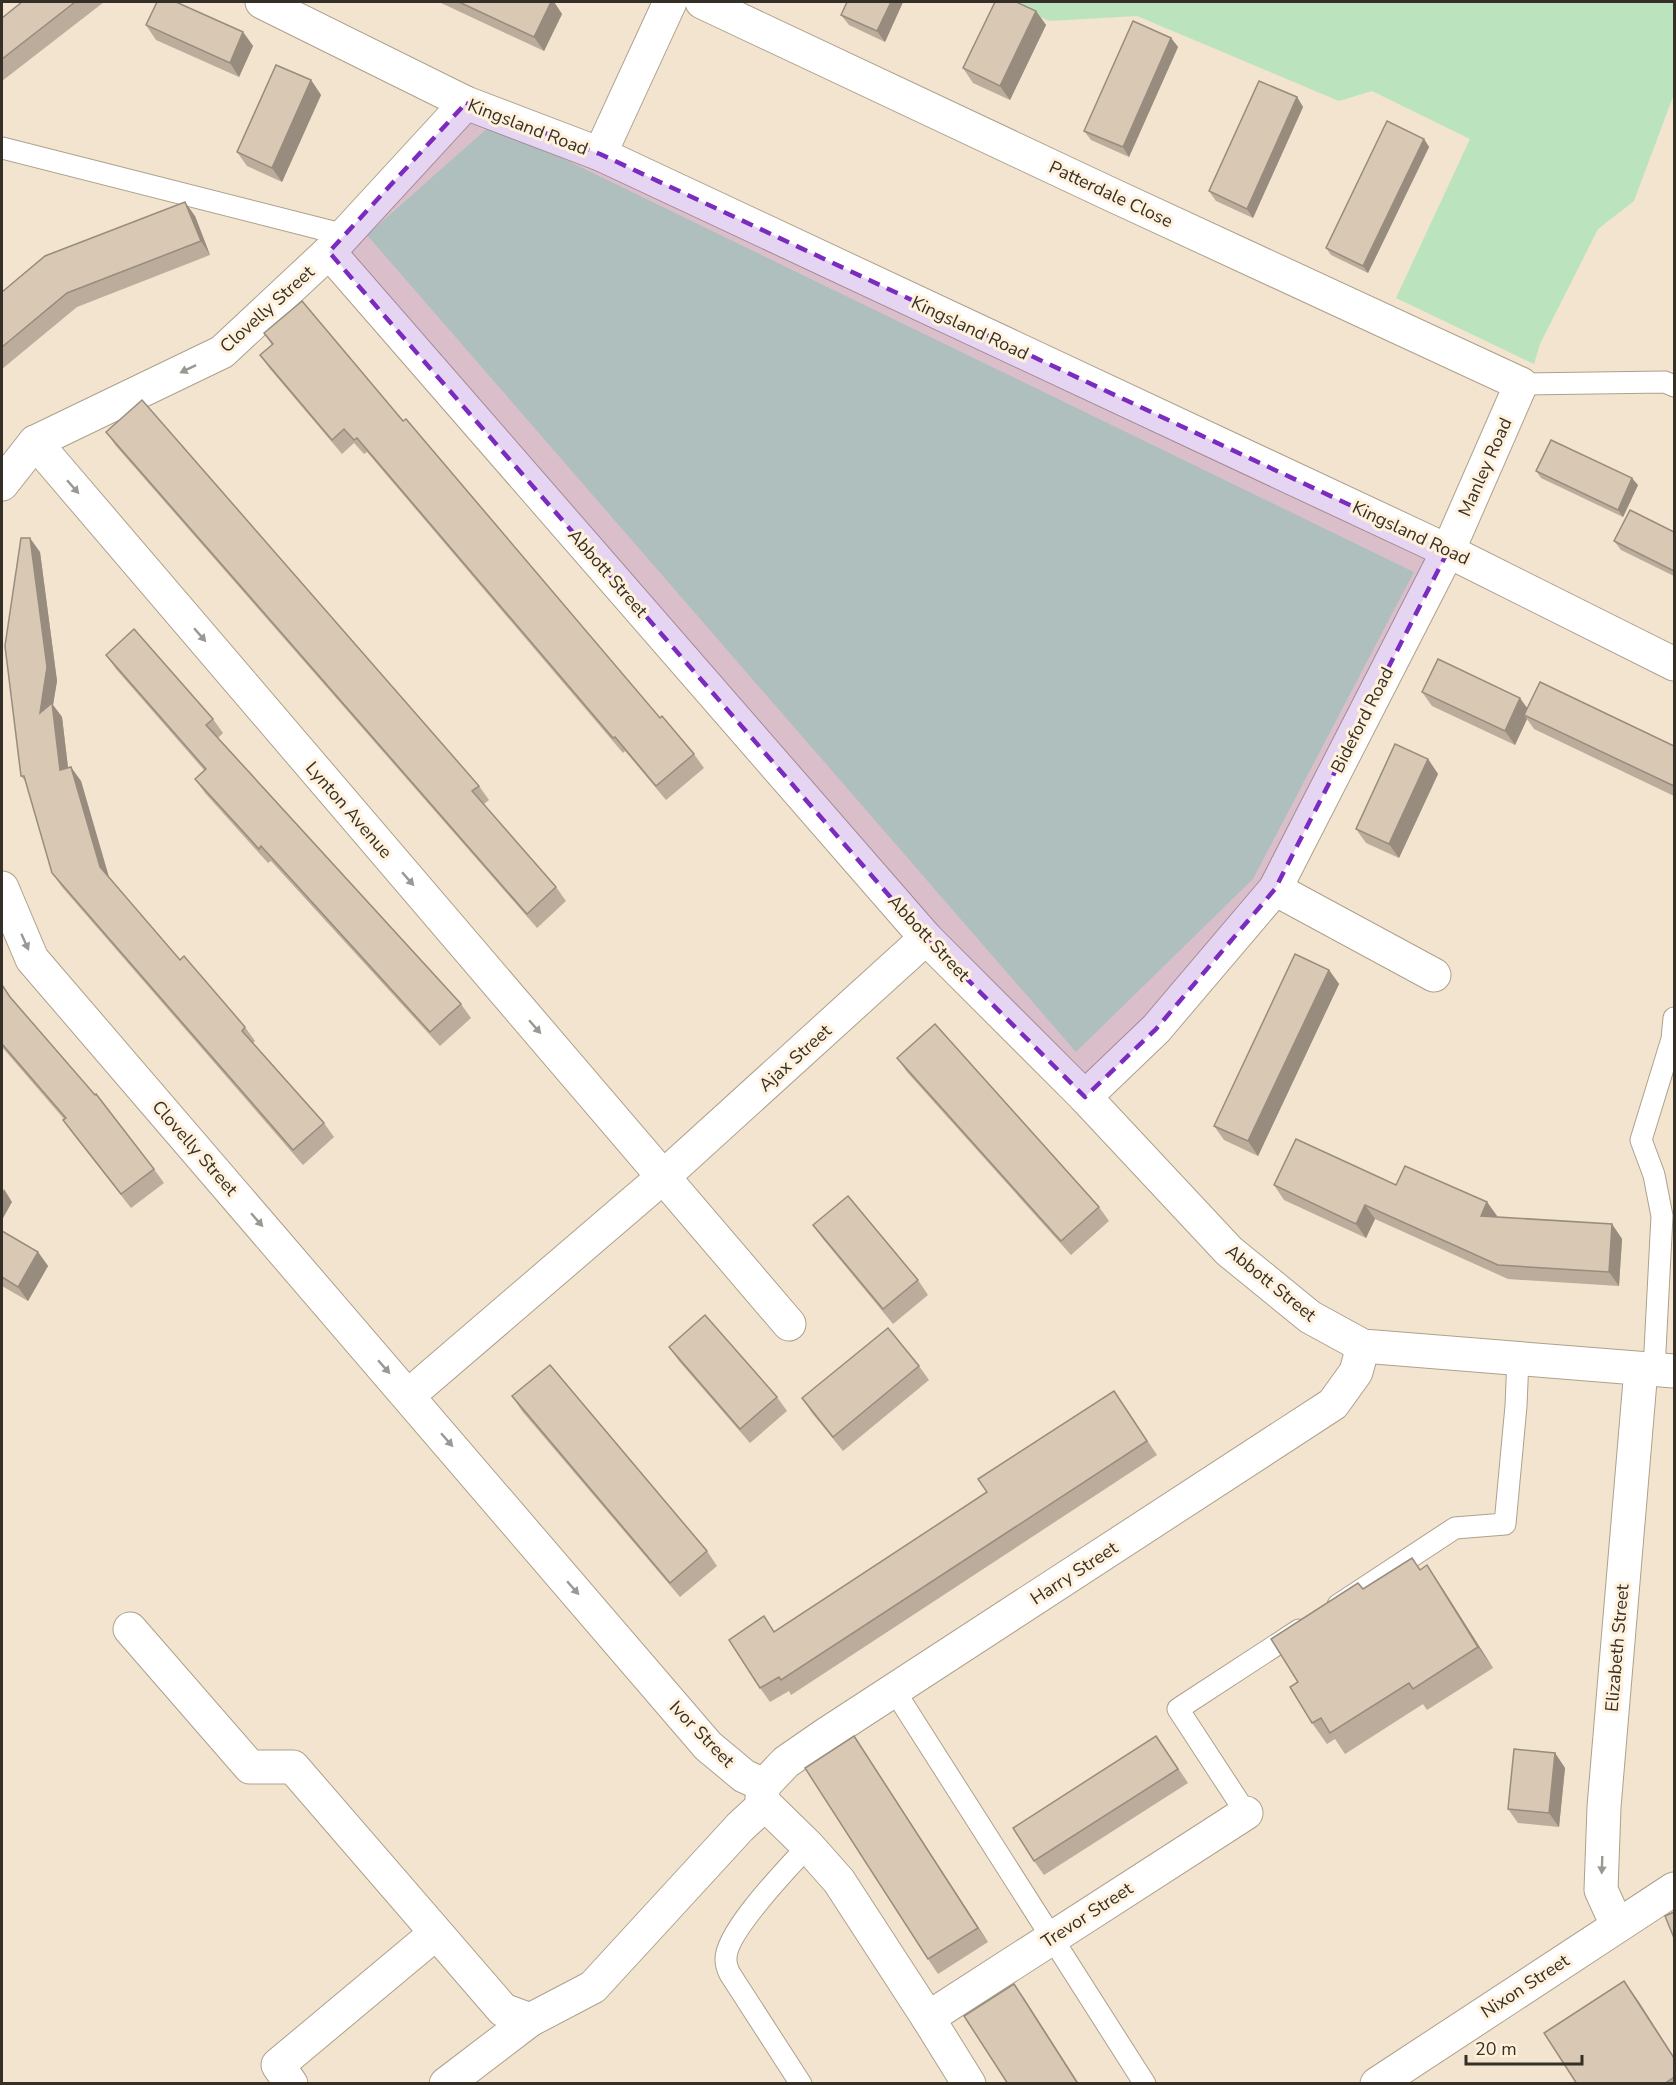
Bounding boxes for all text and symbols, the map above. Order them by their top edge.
street label: Kingsland Road [464,93,592,161]
street label: Patterdale Close [1045,155,1177,233]
street label: Clovelly Street [215,260,320,358]
street label: Kingsland Road [907,290,1033,366]
one-way arrow [179,364,196,373]
street label: Manley Road [1453,414,1517,520]
one-way arrow [66,479,79,494]
street label: Kingsland Road [1348,495,1474,571]
street label: Abbott Street [563,524,654,623]
one-way arrow [193,627,206,642]
street label: Bideford Road [1325,663,1399,777]
street label: Lynton Avenue [300,757,398,863]
one-way arrow [402,871,415,887]
street label: Abbott Street [883,890,976,987]
one-way arrow [20,933,30,951]
street label: Ajax Street [753,1018,837,1097]
one-way arrow [528,1019,541,1034]
street label: Clovelly Street [147,1095,244,1201]
one-way arrow [250,1212,263,1227]
street label: Abbott Street [1221,1239,1322,1327]
one-way arrow [378,1359,391,1375]
one-way arrow [440,1432,453,1447]
street label: Harry Street [1026,1535,1123,1610]
one-way arrow [567,1580,580,1596]
street label: Elizabeth Street [1599,1582,1635,1713]
street label: Ivor Street [664,1695,740,1773]
one-way arrow [1597,1856,1606,1875]
street label: Trevor Street [1037,1876,1138,1954]
street label: Nixon Street [1476,1948,1574,2023]
scale bar [1466,2028,1582,2066]
text: 20 m [1475,2037,1517,2061]

